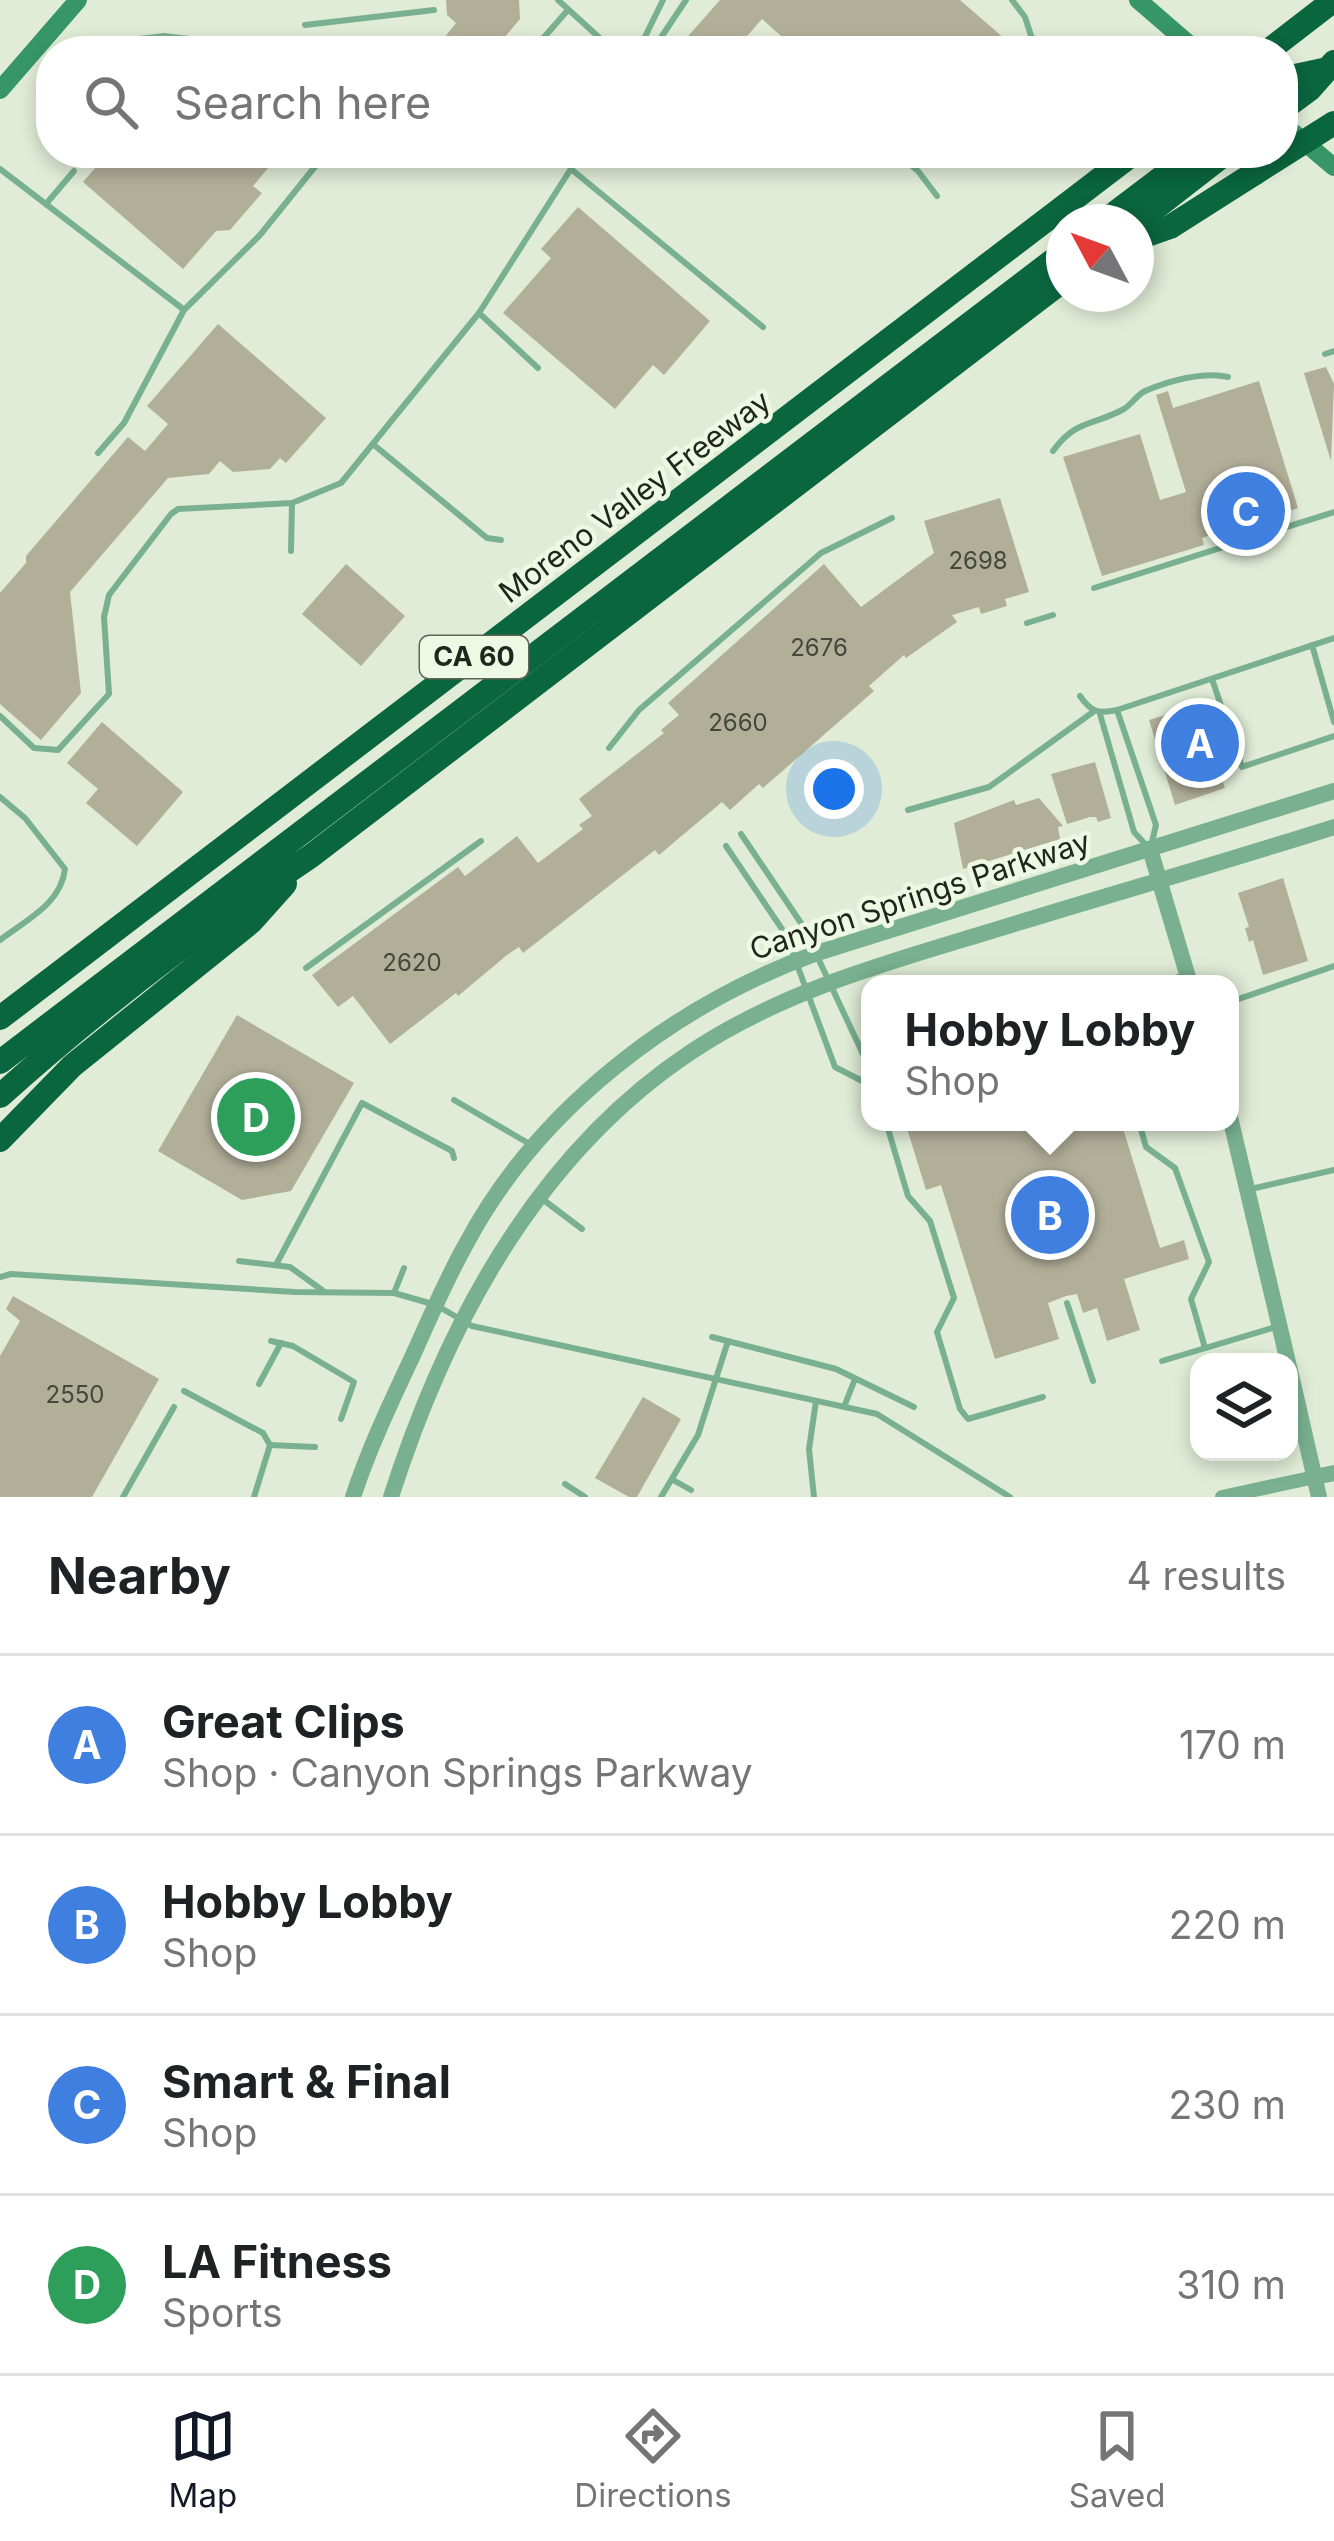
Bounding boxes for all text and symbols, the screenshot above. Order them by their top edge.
search box [36,36,1298,168]
icon: search [78,69,144,135]
text: Search here [174,75,431,130]
north arrow [1046,204,1154,312]
street label: Moreno Valley Freeway [492,382,777,610]
pin: C [1207,466,1285,556]
house number: 2698 [948,546,1008,575]
house number: 2676 [790,633,848,662]
road number: CA 60 [420,636,528,678]
pin: A [1161,698,1239,788]
house number: 2660 [708,708,768,737]
your location [804,759,864,819]
street label: Canyon Springs Parkway [745,823,1094,967]
house number: 2620 [382,948,442,977]
popup [861,975,1239,1131]
text: Hobby Lobby [905,1002,1195,1057]
text: Shop [905,1057,1000,1104]
pin: D [217,1072,295,1162]
pin: B [1011,1170,1089,1260]
map controls [1190,1353,1298,1461]
button: layers [1190,1353,1298,1461]
house number: 2550 [46,1380,104,1409]
text: Nearby [48,1545,231,1606]
text: 4 results [1126,1552,1286,1599]
text: Great Clips [162,1694,405,1749]
text: A [72,1721,102,1768]
text: 170 m [1179,1721,1286,1768]
text: Shop · Canyon Springs Parkway [162,1749,753,1796]
text: Hobby Lobby [162,1874,453,1929]
text: B [74,1901,100,1948]
text: 220 m [1169,1901,1286,1948]
text: Shop [162,1929,257,1976]
text: Smart & Final [162,2054,451,2109]
text: C [73,2081,101,2128]
text: 230 m [1168,2081,1286,2128]
text: Shop [162,2109,257,2156]
text: LA Fitness [162,2234,392,2289]
text: D [73,2261,101,2308]
text: 310 m [1176,2261,1286,2308]
text: Sports [162,2289,283,2336]
tab: Map [169,2403,237,2515]
tab: Directions [574,2403,732,2515]
tab: Saved [1069,2403,1165,2515]

